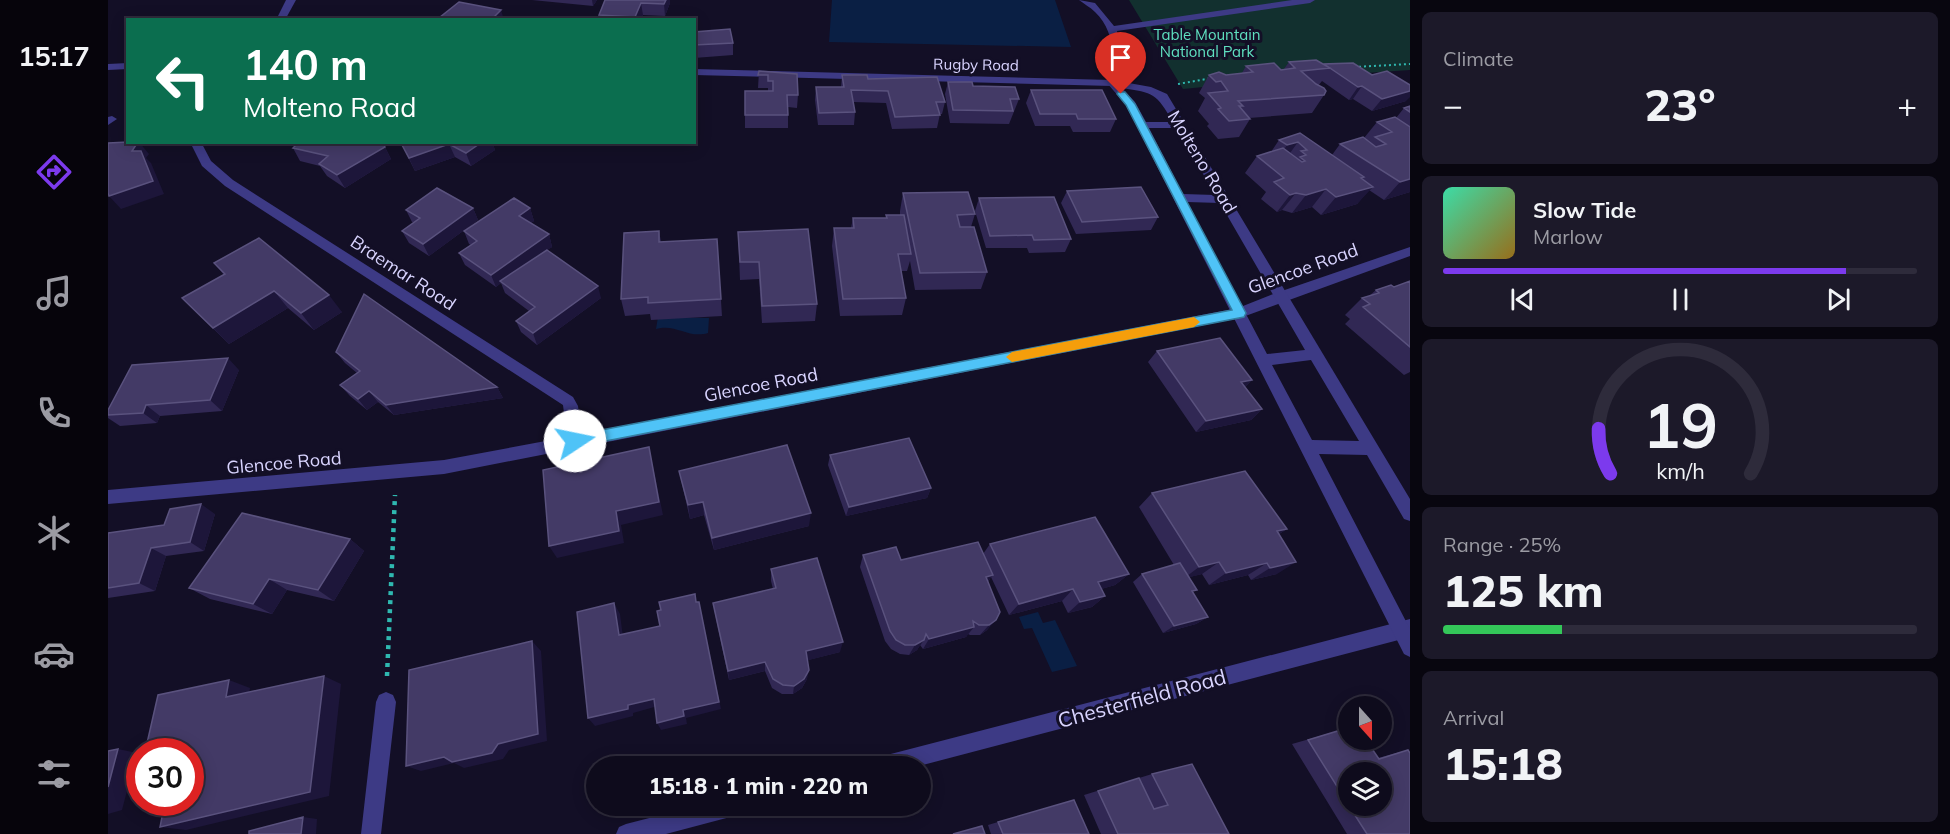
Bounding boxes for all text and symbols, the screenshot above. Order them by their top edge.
park label: Table Mountain National Park [1153,25,1261,61]
pin [1095,32,1146,94]
text: 140 m [243,38,368,91]
text: 15:17 [18,39,90,73]
icon: arrive [1104,41,1137,74]
icon: left [144,42,222,120]
text: Climate [1443,46,1514,71]
street label: Rugby Road [933,54,1019,75]
text: 23° [1644,76,1716,132]
text: − [1443,84,1463,125]
text: + [1897,84,1917,125]
text: Molteno Road [243,90,417,124]
street label: Molteno Road [1163,106,1242,217]
icon: directions [33,151,75,193]
text: Slow Tide [1533,196,1636,224]
text: Marlow [1533,224,1603,249]
street label: Braemar Road [346,230,460,315]
street label: Glencoe Road [1245,238,1361,299]
icon: music [33,272,75,314]
icon: previous [1506,283,1539,316]
icon: pause [1664,283,1697,316]
icon: next [1822,283,1855,316]
street label: Glencoe Road [702,362,820,407]
text: 19 [1643,385,1717,464]
icon: phone [33,392,75,434]
position arrow [543,409,607,473]
street label: Glencoe Road [225,446,342,479]
text: km/h [1656,457,1704,484]
icon: climate [33,512,75,554]
text: Range · 25% [1443,532,1561,557]
text: 125 km [1443,562,1604,618]
icon: car [33,633,75,675]
street label: Chesterfield Road [1055,663,1229,733]
north arrow [1338,696,1392,750]
map controls [1338,696,1392,816]
text: Arrival [1443,705,1504,730]
text: 15:18 [1443,735,1563,791]
speed limit sign: 30 [126,738,204,816]
icon: filters [33,753,75,795]
button: layers [1338,762,1392,816]
text: 15:18 · 1 min · 220 m [649,772,868,800]

